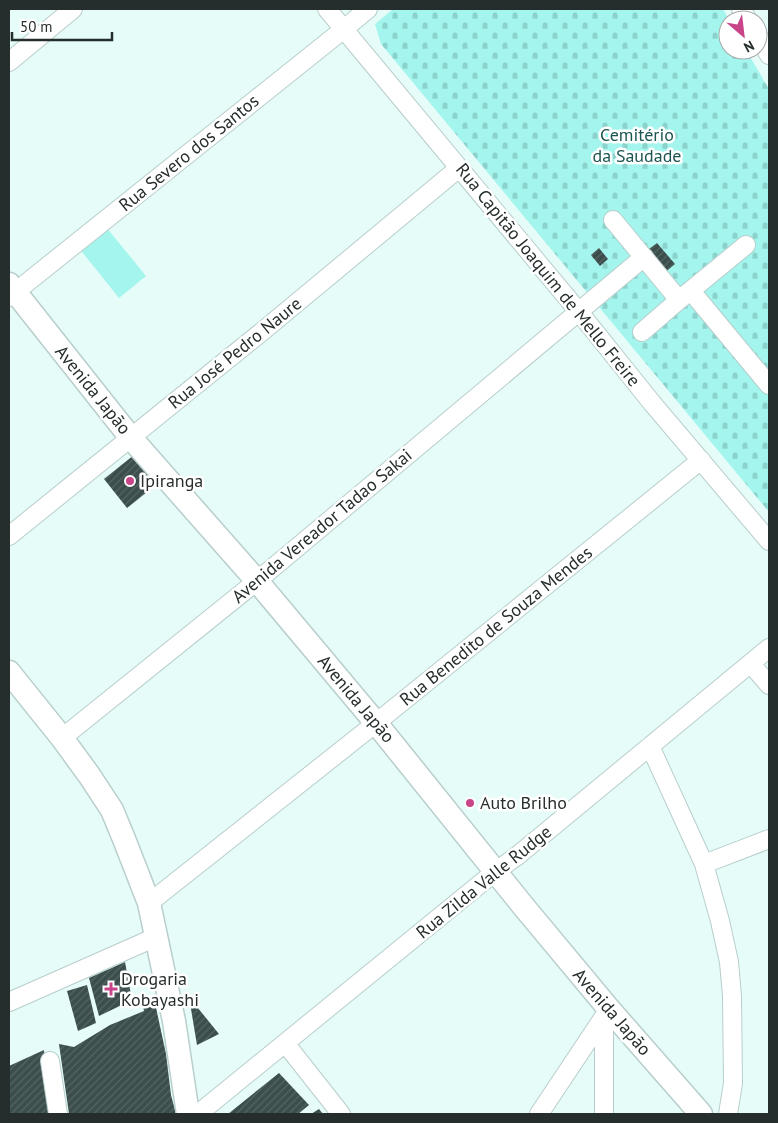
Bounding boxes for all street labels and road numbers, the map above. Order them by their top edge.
street label: Rua Severo dos Santos [114,89,263,216]
street label: Rua Capitão Joaquim de Mello Freire [451,158,646,391]
street label: Rua José Pedro Naure [163,292,306,414]
street label: Avenida Japão [50,340,136,439]
street label: Avenida Vereador Tadao Sakai [227,443,416,608]
street label: Rua Benedito de Souza Mendes [395,541,597,711]
street label: Avenida Japão [313,650,400,747]
street label: Rua Zilda Valle Rudge [411,820,556,943]
street label: Avenida Japão [568,963,657,1060]

